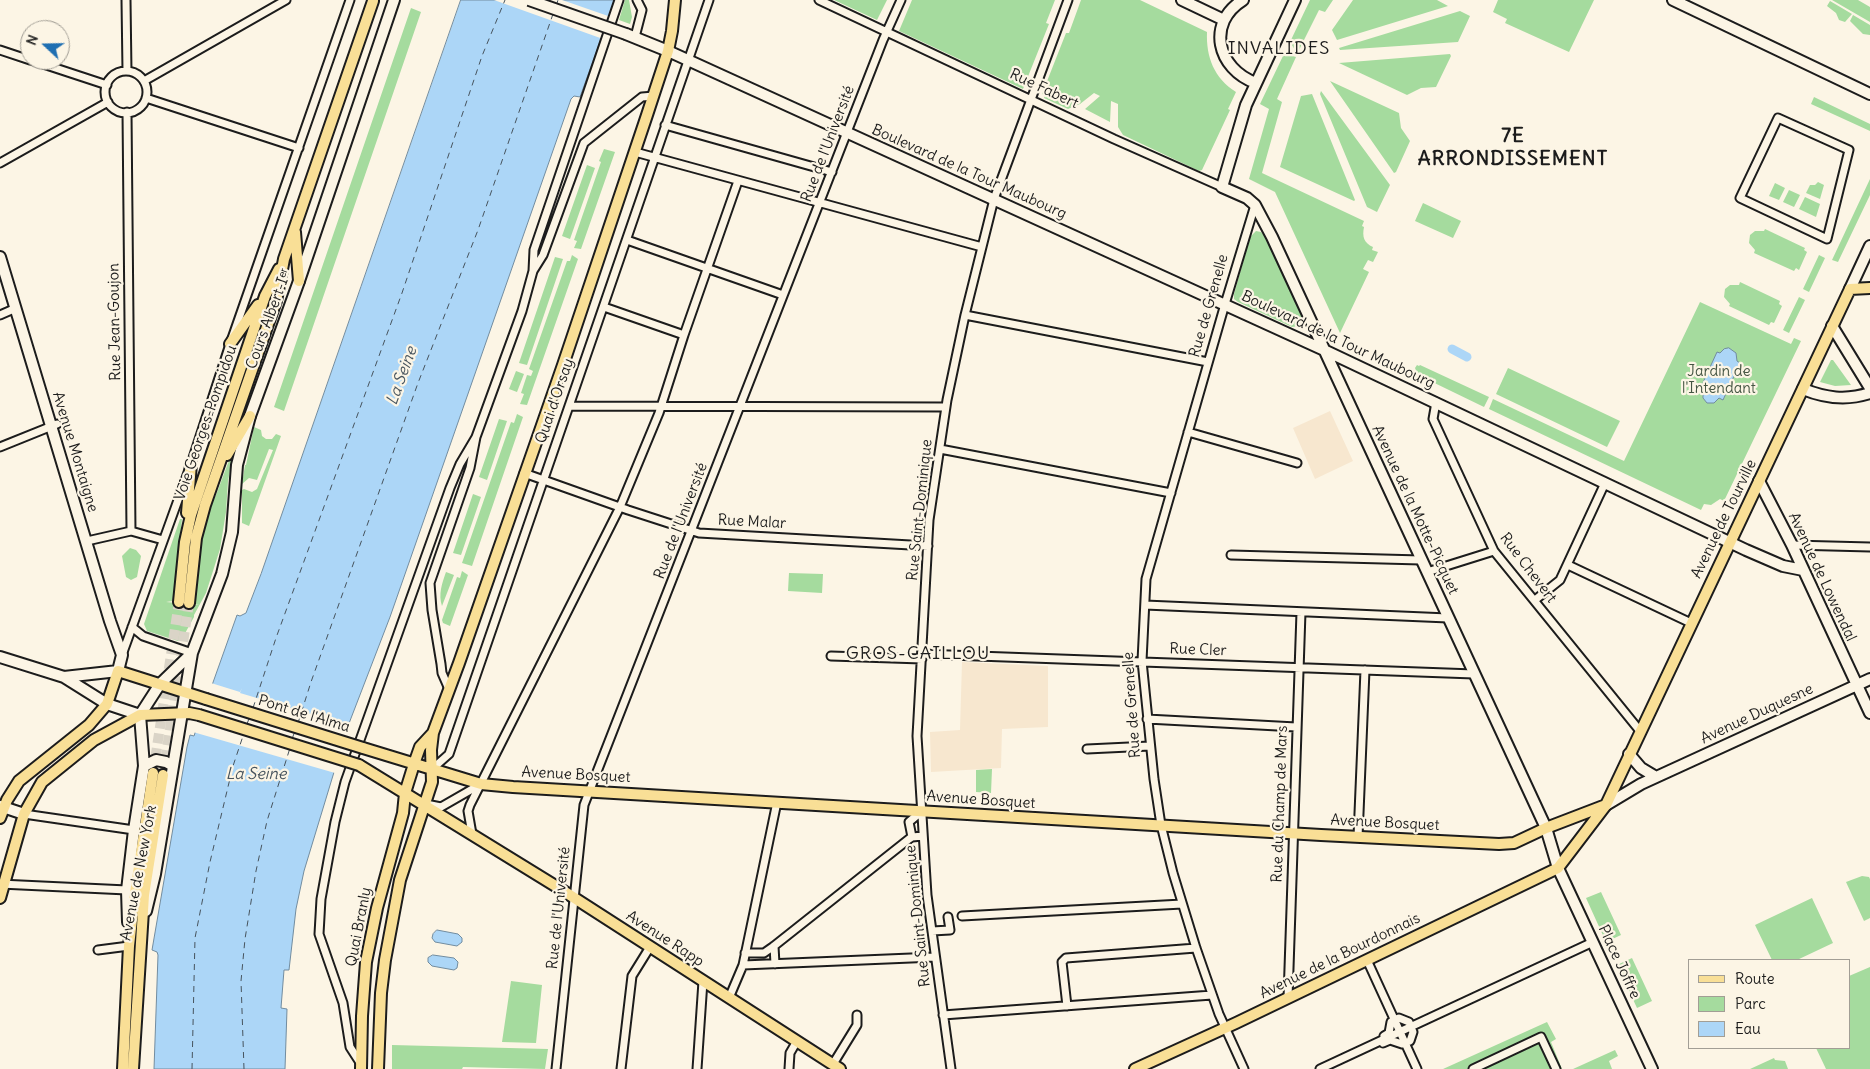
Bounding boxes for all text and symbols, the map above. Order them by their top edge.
north arrow [20,20,70,70]
text: N [22,32,42,48]
district label: INVALIDES [1227,38,1331,60]
street label: Rue Fabert [1007,65,1081,113]
street label: Rue de l'Université [798,83,858,205]
street label: Boulevard de la Tour Maubourg [869,121,1069,223]
district label: 7E ARRONDISSEMENT [1416,124,1610,171]
street label: Rue de Grenelle [1186,252,1232,360]
street label: Rue Jean-Goujon [105,263,125,381]
street label: Cours Albert-Iᵉʳ [243,266,295,372]
street label: Boulevard de la Tour Maubourg [1238,287,1438,393]
street label: Voie Georges-Pompidou [171,343,241,503]
water label: La Seine [383,344,421,408]
street label: Quai d'Orsay [532,356,578,446]
park label: Jardin de l'Intendant [1682,363,1756,398]
street label: Avenue Montaigne [48,390,102,514]
street label: Avenue de la Motte-Picquet [1368,423,1462,597]
street label: Rue Saint-Dominique [904,438,936,582]
street label: Avenue de Tourville [1687,457,1761,581]
street label: Rue de l'Université [651,460,711,582]
street label: Avenue de Lowendal [1784,510,1860,644]
street label: Rue Malar [717,511,787,533]
street label: Rue Chevert [1496,529,1560,607]
street label: Rue Cler [1169,640,1227,660]
district label: GROS-CAILLOU [844,643,992,665]
street label: Rue de Grenelle [1119,651,1145,759]
street label: Avenue Duquesne [1698,680,1816,748]
street label: Pont de l'Alma [256,691,352,737]
street label: Rue du Champ de Mars [1268,725,1292,883]
street label: Avenue Bosquet [521,763,631,787]
water label: La Seine [226,764,286,784]
street label: Avenue Bosquet [926,787,1036,813]
street label: Avenue de New York [117,804,161,942]
street label: Avenue Bosquet [1330,811,1440,835]
street label: Rue Saint-Dominique [902,844,934,988]
street label: Rue de l'Université [544,846,574,970]
street label: Quai Branly [342,886,376,968]
street label: Avenue Rapp [623,907,707,971]
street label: Avenue de la Bourdonnais [1257,909,1423,1003]
street label: Place Joffre [1594,922,1644,1002]
legend [1688,959,1850,1049]
text: Route [1735,969,1775,988]
text: Parc [1735,994,1766,1013]
text: Eau [1735,1019,1761,1038]

